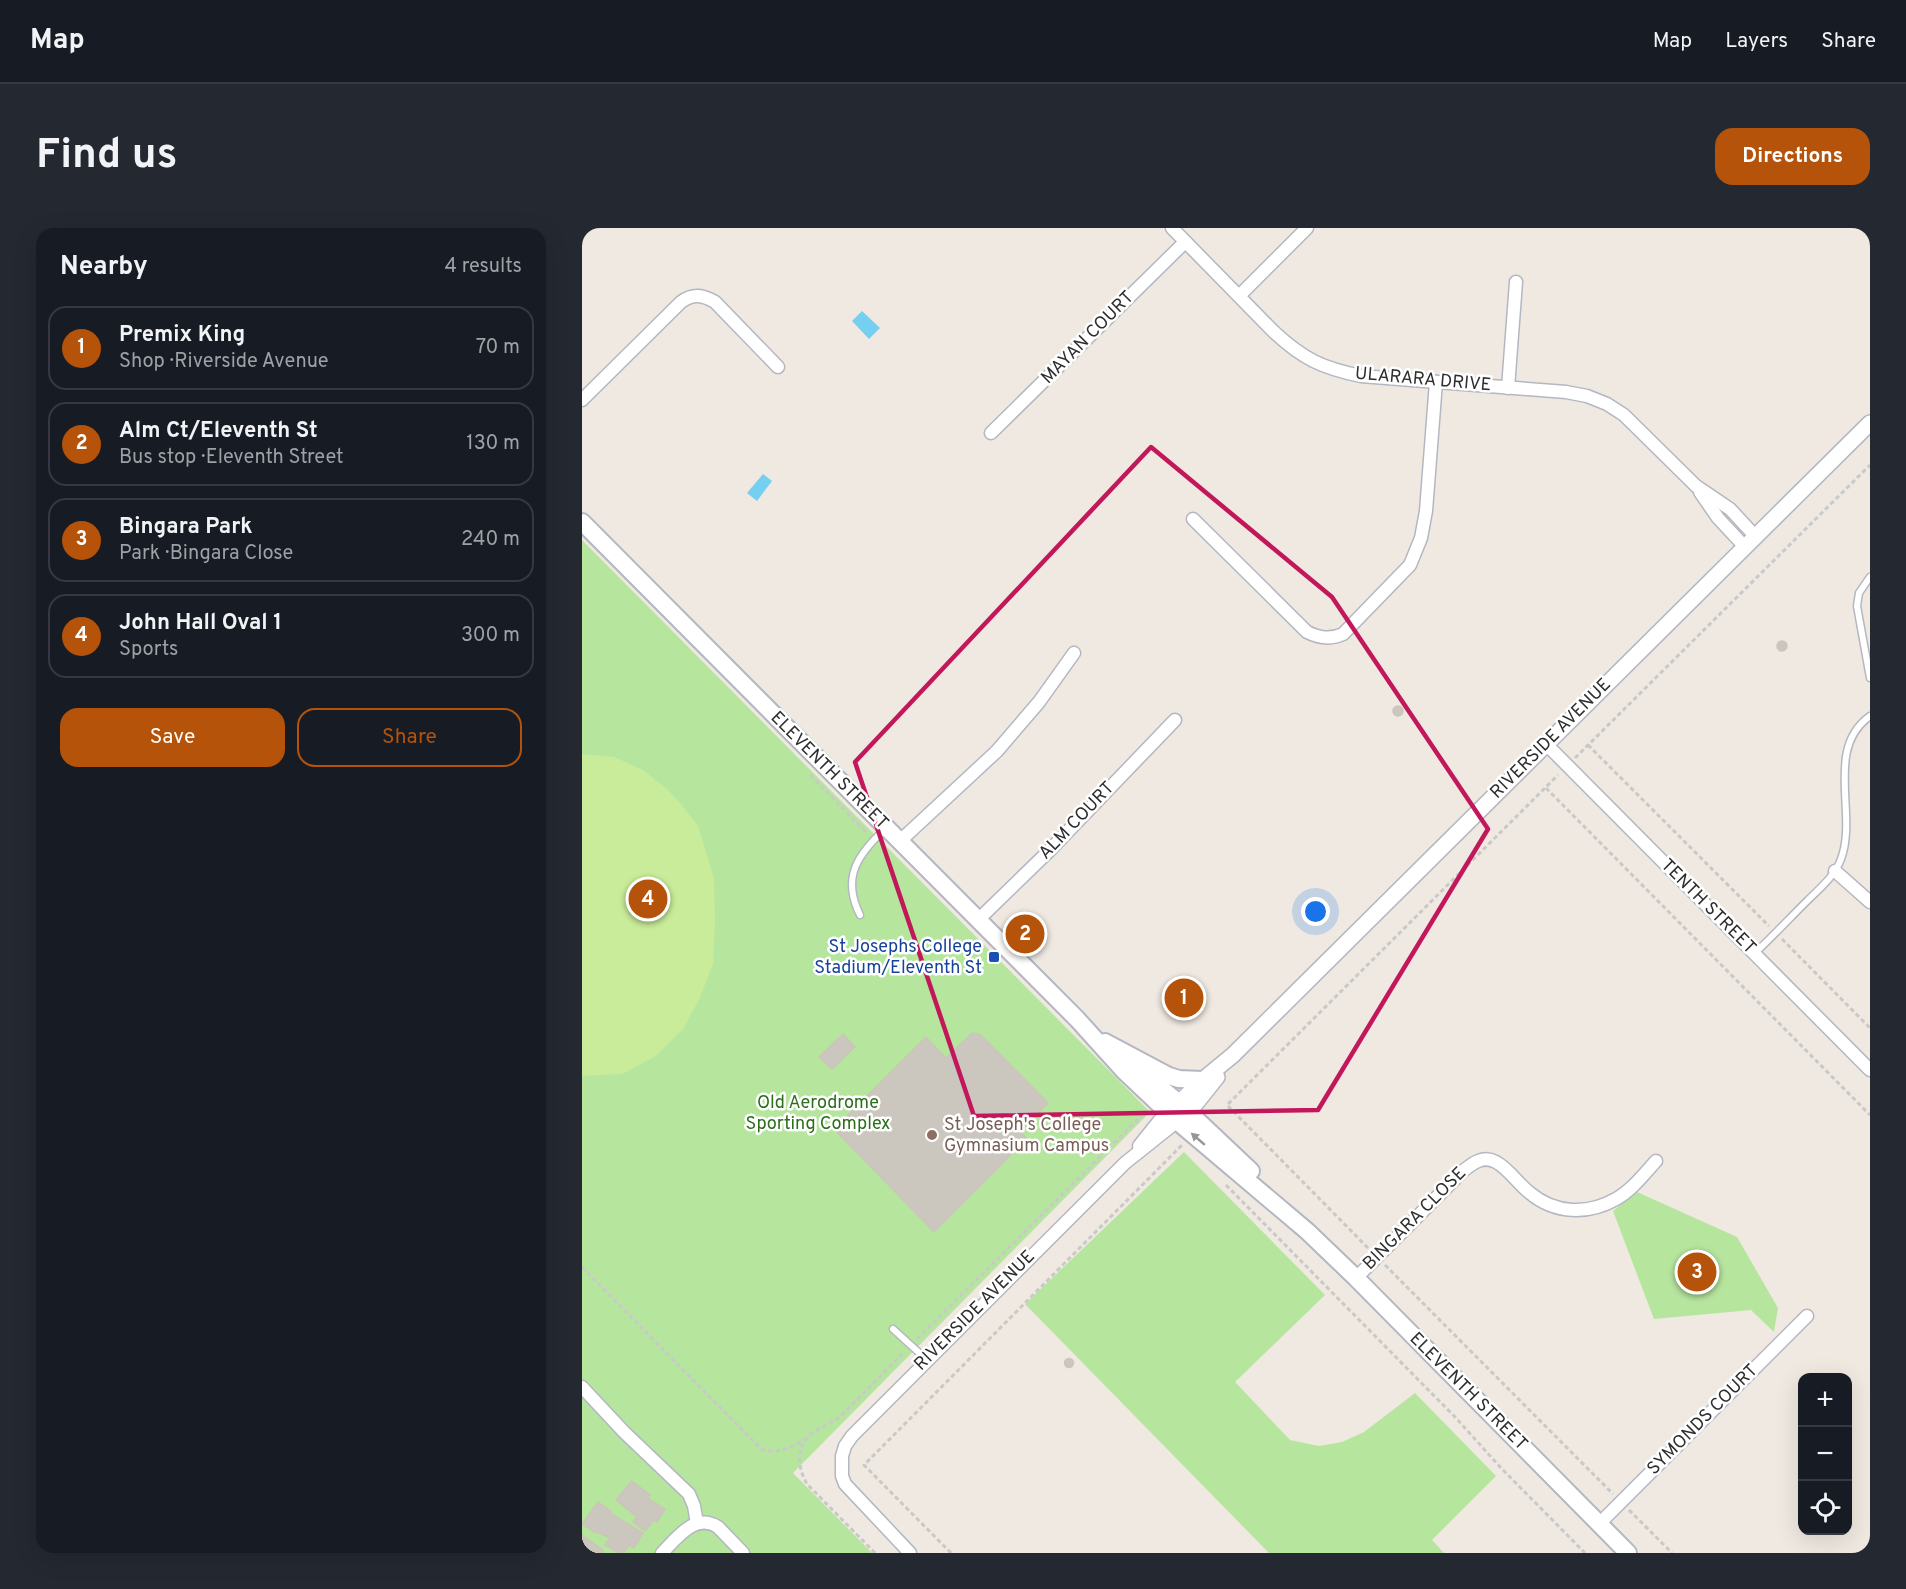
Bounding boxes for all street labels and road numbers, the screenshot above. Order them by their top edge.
street label: MAYAN COURT [1037,287,1139,389]
street label: ULARARA DRIVE [1354,363,1492,397]
street label: RIVERSIDE AVENUE [1486,674,1616,804]
street label: ELEVENTH STREET [765,707,893,835]
street label: ALM COURT [1034,777,1120,865]
street label: TENTH STREET [1655,854,1761,960]
street label: BINGARA CLOSE [1358,1162,1472,1276]
street label: RIVERSIDE AVENUE [910,1246,1040,1376]
street label: ELEVENTH STREET [1404,1328,1532,1456]
street label: SYMONDS COURT [1643,1360,1763,1480]

